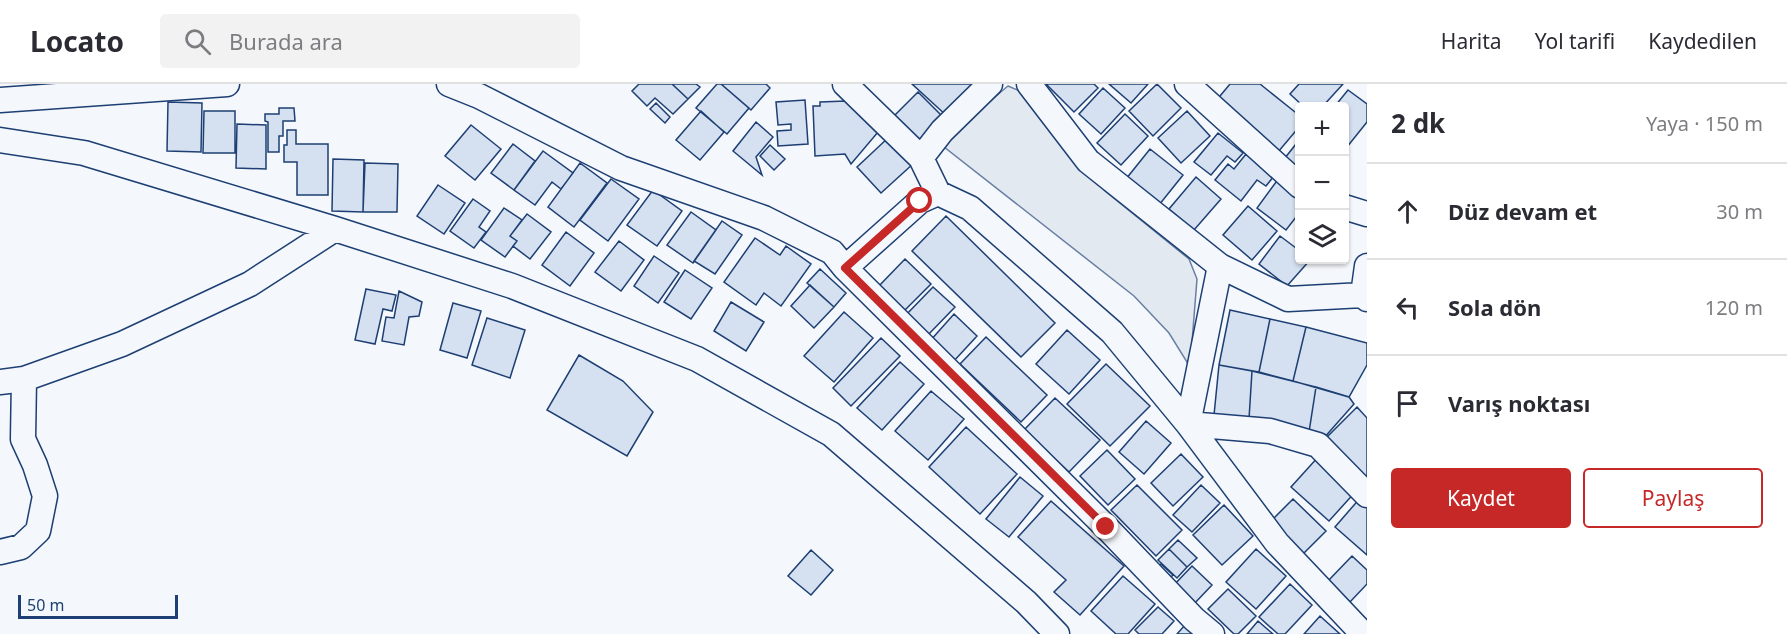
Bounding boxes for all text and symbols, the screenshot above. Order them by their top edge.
search box [160,14,580,68]
text: Locato [30,22,124,60]
icon: search [181,25,214,58]
text: Burada ara [229,26,343,56]
text: Harita [1441,27,1502,55]
text: Yol tarifi [1535,27,1615,55]
text: Kaydedilen [1648,27,1757,55]
map controls [1295,102,1349,264]
button: + [1295,102,1349,156]
text: 2 dk [1391,105,1445,141]
text: Yaya · 150 m [1646,110,1763,137]
button: − [1295,156,1349,210]
route start [906,187,932,213]
icon: ahead [1391,195,1424,228]
text: Düz devam et [1448,196,1597,226]
text: 30 m [1716,198,1763,225]
button: layers [1295,210,1349,264]
icon: left [1391,291,1424,324]
text: Sola dön [1448,292,1541,322]
text: 120 m [1705,294,1763,321]
icon: arrive [1391,387,1424,420]
text: Varış noktası [1448,388,1590,418]
button: Kaydet [1391,468,1571,528]
button: Paylaş [1583,468,1763,528]
route end [1092,513,1118,539]
scale bar [18,592,178,620]
text: 50 m [27,594,64,616]

